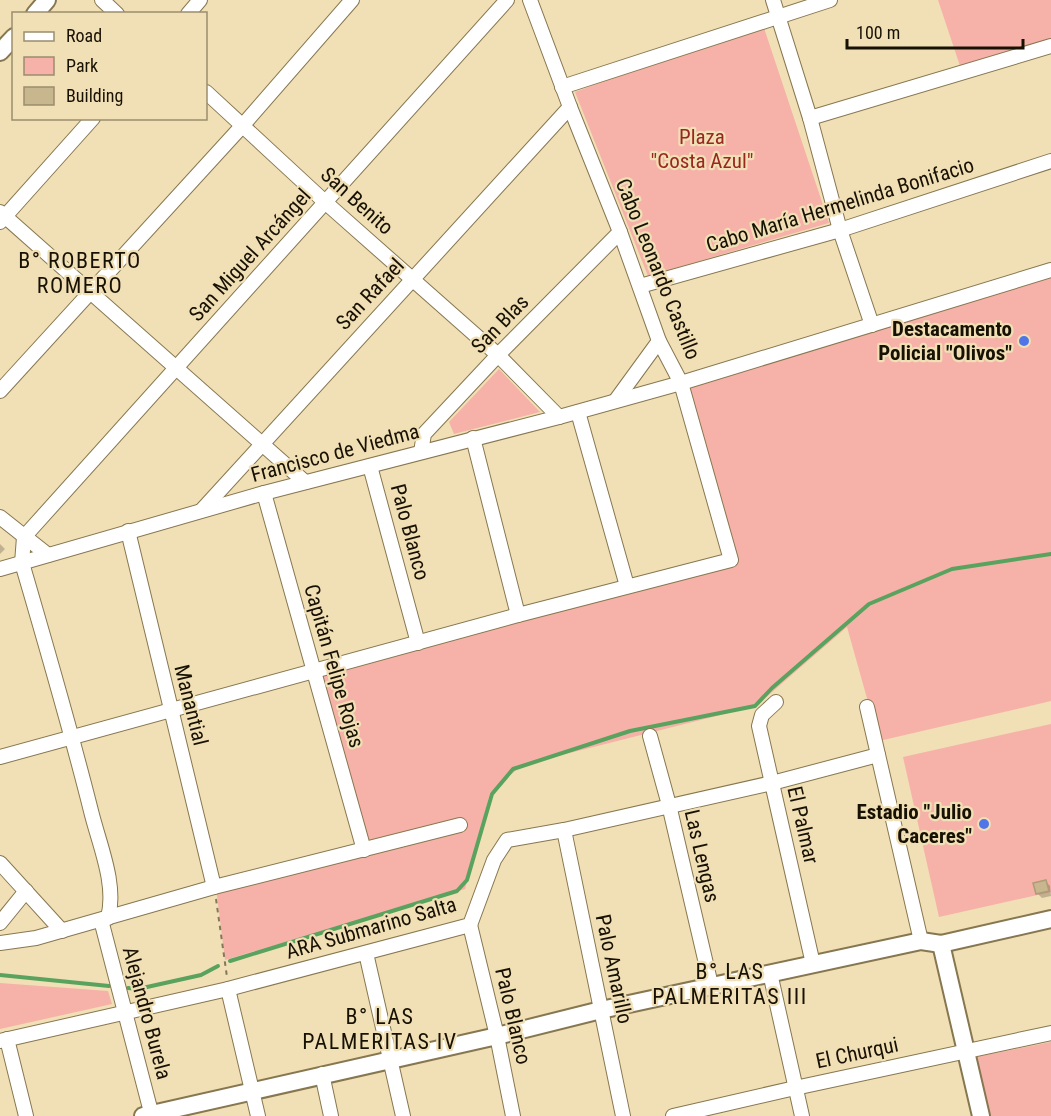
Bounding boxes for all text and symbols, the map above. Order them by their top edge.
legend [12,12,207,120]
scale bar [847,12,1022,50]
text: 100 m [856,22,900,43]
text: Road [66,25,102,46]
text: Park [66,55,98,76]
text: Building [66,85,123,106]
park label: Plaza "Costa Azul" [651,125,754,173]
street label: Cabo María Hermelinda Bonifacio [703,153,977,257]
street label: San Benito [316,162,398,240]
street label: Cabo Leonardo Castillo [611,175,705,363]
street label: San Miguel Arcángel [184,184,316,326]
district label: B° ROBERTO ROMERO [18,248,142,298]
street label: San Rafael [331,253,409,335]
street label: San Blas [466,290,534,358]
place label: Destacamento Policial "Olivos" [878,317,1012,365]
marker: Destacamento Policial "Olivos" [1017,334,1031,348]
street label: Francisco de Viedma [248,419,422,487]
street label: Palo Blanco [386,481,434,583]
street label: Capitán Felipe Rojas [299,582,369,750]
street label: Manantial [169,662,213,748]
street label: El Palmar [782,784,824,866]
place label: Estadio "Julio Caceres" [856,800,972,848]
street label: Las Lengas [680,807,724,905]
marker: Estadio "Julio Caceres" [977,817,991,831]
street label: ARA Submarino Salta [283,892,459,964]
street label: Palo Amarillo [591,912,637,1026]
street label: Alejandro Burela [118,944,176,1082]
district label: B° LAS PALMERITAS III [652,959,808,1009]
street label: Palo Blanco [490,965,536,1067]
district label: B° LAS PALMERITAS IV [302,1004,458,1054]
street label: El Churqui [813,1033,901,1073]

